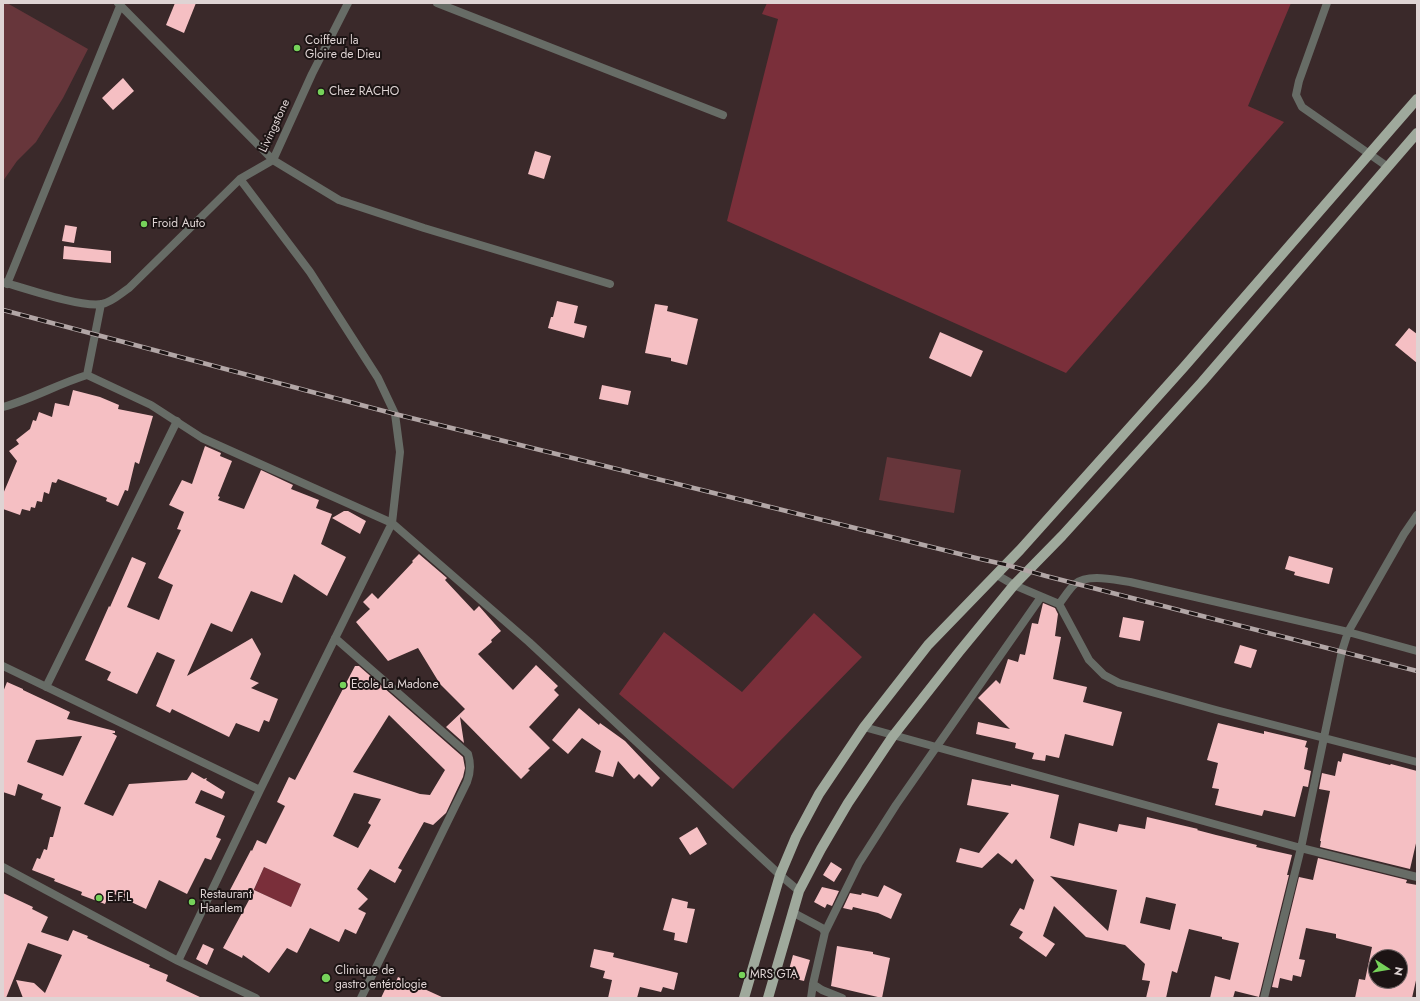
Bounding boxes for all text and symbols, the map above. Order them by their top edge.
place label: Coiffeur la Gloire de Dieu [305,34,381,62]
marker: Coiffeur la Gloire de Dieu [292,43,302,53]
place label: Chez RACHO [329,85,399,99]
marker: Chez RACHO [316,87,326,97]
street label: Livingstone [256,97,294,155]
place label: Froid Auto [152,217,205,231]
marker: Froid Auto [139,219,149,229]
place label: Ecole La Madone [351,678,439,692]
marker: Ecole La Madone [338,680,348,690]
place label: Restaurant Haarlem [200,888,252,916]
place label: E.F.L [107,891,131,905]
marker: E.F.L [94,893,104,903]
marker: Restaurant Haarlem [187,897,197,907]
north arrow [1368,949,1408,989]
place label: Clinique de gastro entérologie [335,964,427,992]
text: N [1390,965,1407,977]
place label: MRS GTA [750,968,798,982]
marker: MRS GTA [737,970,747,980]
marker: Clinique de gastro entérologie [320,972,332,984]

